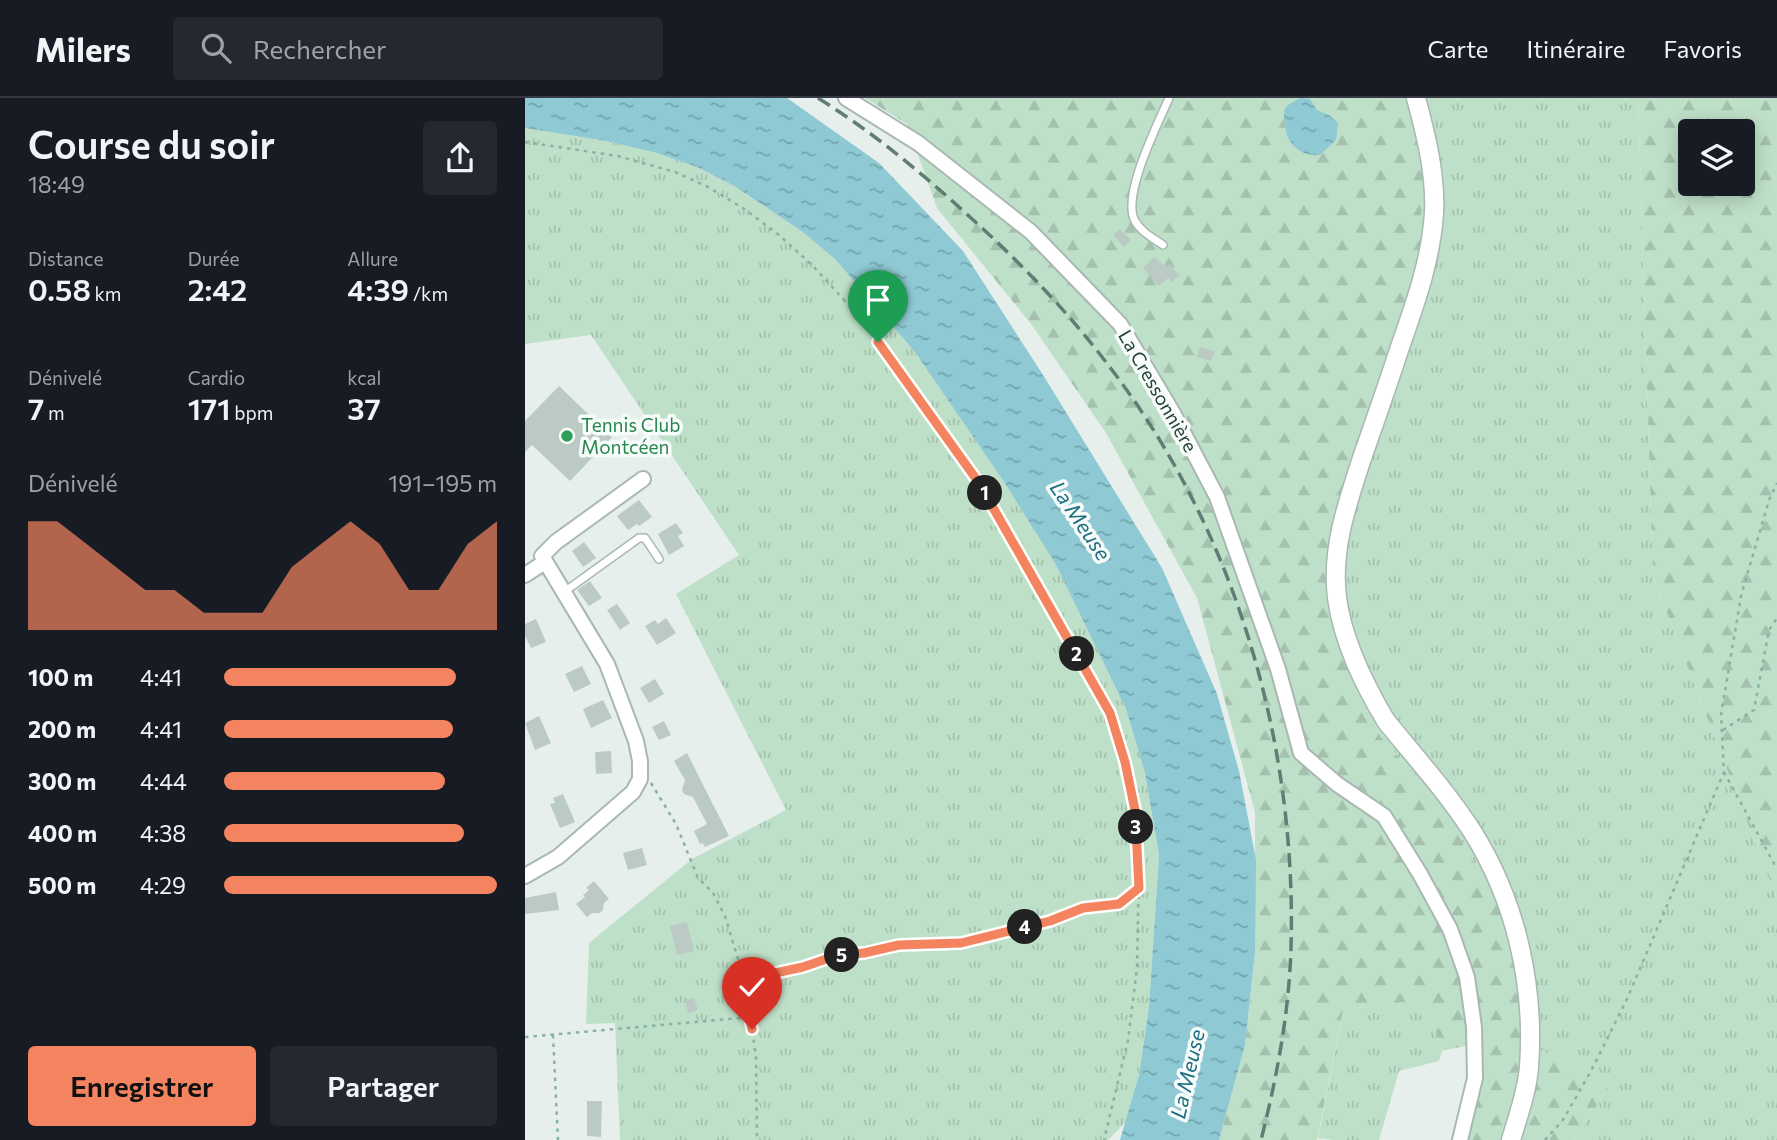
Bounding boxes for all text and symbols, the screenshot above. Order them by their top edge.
search box [173,17,663,80]
text: Milers [35,28,131,69]
icon: search [197,29,235,67]
text: Rechercher [253,33,386,64]
text: Carte [1428,34,1489,63]
text: Itinéraire [1527,34,1626,63]
text: Favoris [1664,34,1742,63]
map controls [1678,119,1755,196]
button: layers [1678,119,1755,196]
text: Course du soir [28,120,275,167]
button: share [423,121,497,195]
text: 18:49 [28,170,85,198]
text: Distance [28,247,104,270]
text: Durée [188,247,240,270]
text: Allure [347,247,398,270]
text: 0.58 [28,270,91,307]
text: 2:42 [188,270,247,307]
text: 4:39 [347,270,409,307]
pin [848,270,908,342]
icon: arrive [859,281,897,319]
text: km [91,282,121,305]
text: /km [409,282,448,305]
street label: La Cressonnière [1114,326,1203,456]
text: Dénivelé [28,366,102,389]
text: Cardio [188,366,245,389]
text: kcal [347,366,381,389]
text: 7 [28,389,44,426]
text: 171 [188,389,231,426]
text: 37 [347,389,381,426]
text: m [44,401,65,424]
text: bpm [231,401,273,424]
place label: Tennis Club Montcéen [581,413,680,458]
marker: Tennis Club Montcéen [559,428,575,444]
text: Dénivelé [28,469,118,497]
text: 191–195 m [388,469,497,497]
pin: 1 [967,476,1002,510]
water label: La Meuse [1046,476,1117,565]
text: 1 [980,481,989,504]
pin: 2 [1059,636,1095,672]
text: 2 [1071,642,1082,665]
text: 100 m [28,663,93,691]
text: 4:41 [140,663,182,691]
text: 200 m [28,715,96,743]
text: 4:41 [140,715,182,743]
text: 300 m [28,767,96,795]
text: 4:44 [140,767,187,795]
pin: 3 [1119,810,1153,844]
text: 3 [1130,815,1141,838]
text: 400 m [28,819,97,847]
text: 4:38 [140,819,186,847]
text: 500 m [28,871,96,899]
text: 4:29 [140,871,186,899]
pin: 4 [1007,910,1043,944]
text: 4 [1019,915,1030,938]
pin: 5 [825,938,859,972]
text: 5 [836,943,847,966]
pin [722,957,782,1029]
icon: check [733,968,771,1006]
water label: La Meuse [1164,1027,1209,1121]
button: Enregistrer [28,1046,256,1126]
button: Partager [270,1046,497,1126]

